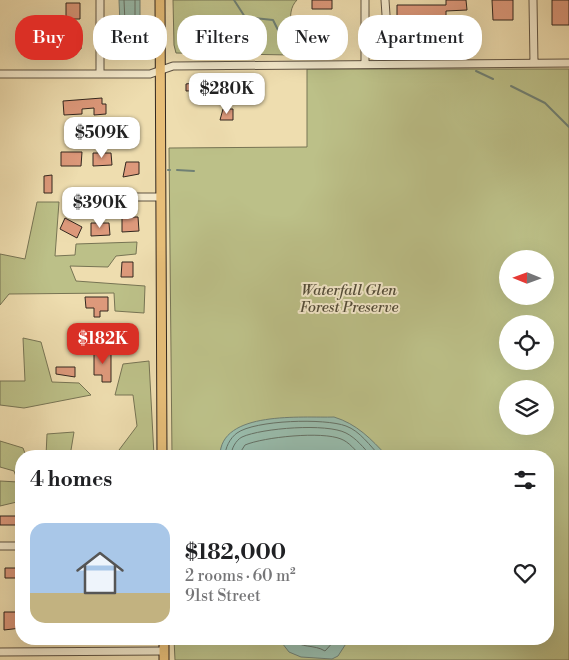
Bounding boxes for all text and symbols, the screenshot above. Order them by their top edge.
chip: Buy [15,15,83,60]
chip: Rent [93,15,167,60]
chip: Filters [177,15,267,60]
chip: New [277,15,348,60]
chip: Apartment [358,15,482,60]
pin: $280K [192,72,262,115]
text: $280K [200,79,254,99]
pin: $509K [67,116,137,159]
text: $509K [75,123,129,143]
pin: $390K [65,186,135,229]
text: $390K [73,193,127,213]
north arrow [499,250,554,305]
map controls [499,250,554,435]
park label: Waterfall Glen Forest Preserve [299,281,399,317]
button: locate [499,315,554,370]
pin: $182K [68,322,138,365]
text: $182K [78,329,128,349]
button: layers [499,380,554,435]
icon: filters [511,466,539,494]
text: 4 homes [30,467,112,493]
text: $182,000 [185,540,286,566]
icon: home [70,543,130,603]
icon: heart [511,559,539,587]
text: 2 rooms · 60 m² [185,566,296,586]
text: 91st Street [185,586,261,606]

